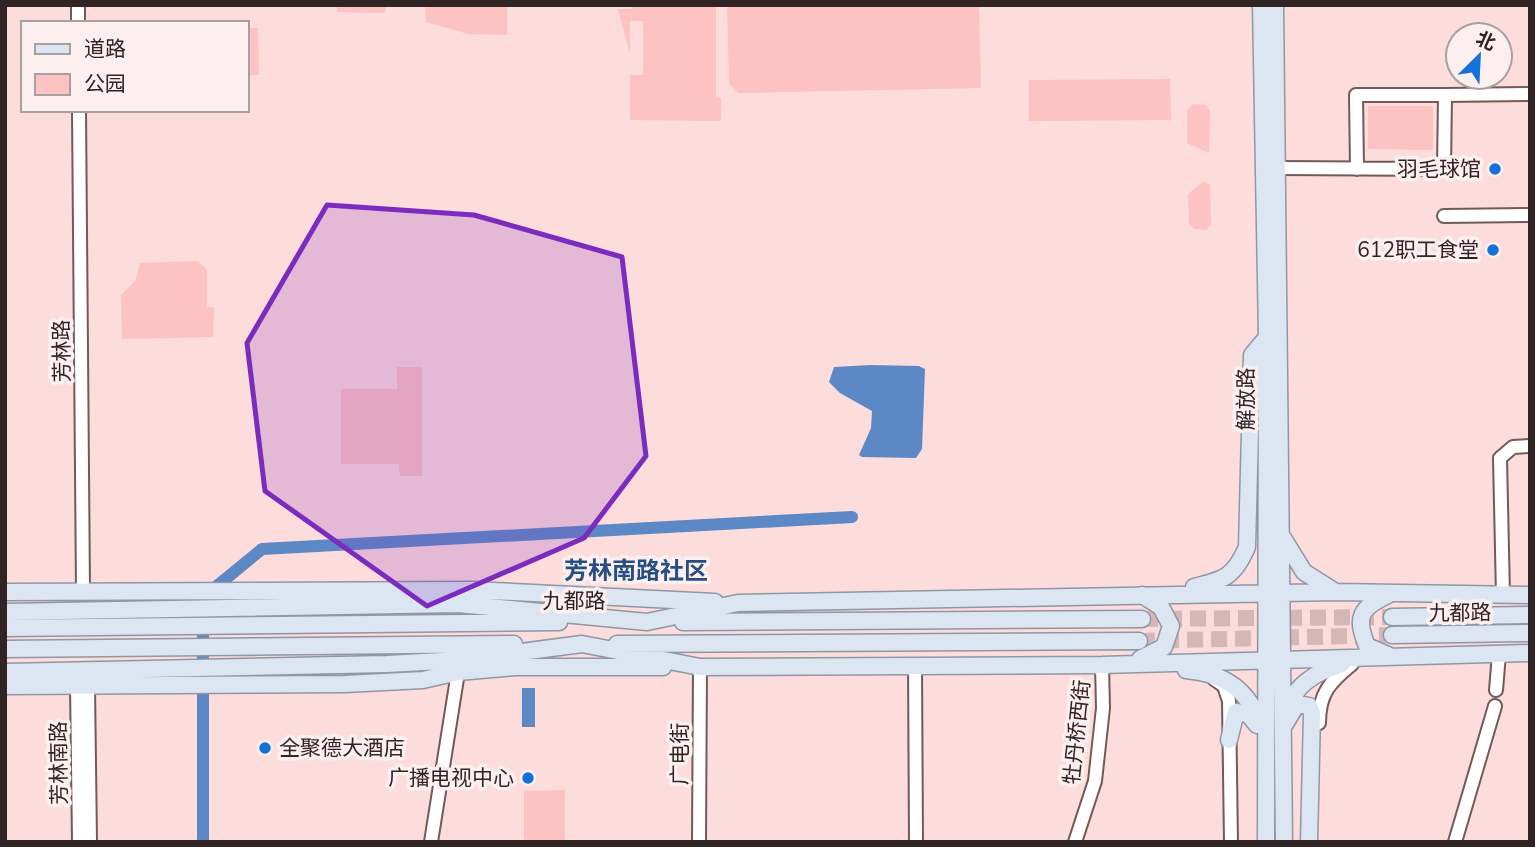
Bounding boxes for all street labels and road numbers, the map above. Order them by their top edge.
street label: 芳林路 [47,319,77,383]
street label: 解放路 [1232,368,1260,431]
street label: 九都路 [543,587,606,615]
street label: 九都路 [1428,598,1492,628]
street label: 牡丹桥西街 [1058,678,1096,786]
street label: 芳林南路 [44,721,74,805]
street label: 广电街 [666,723,694,786]

